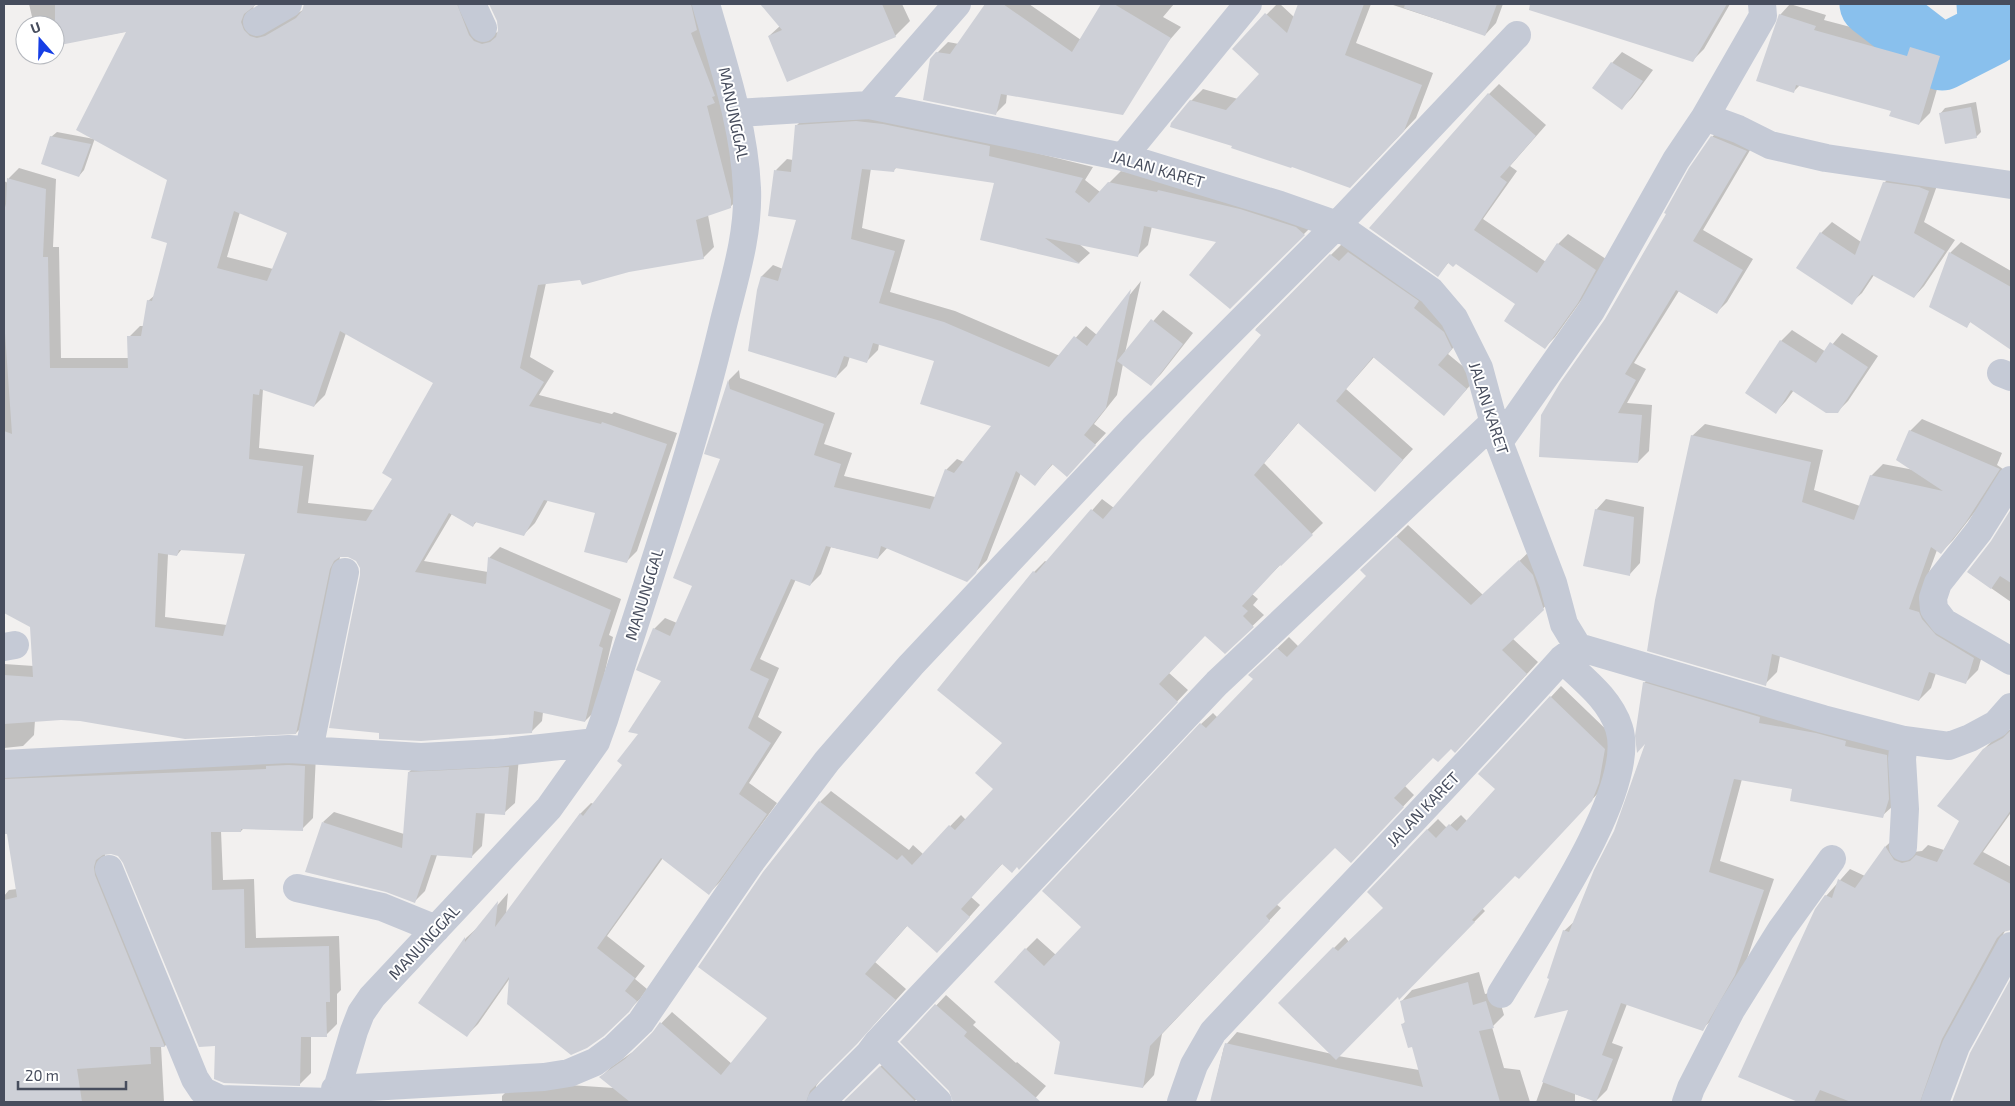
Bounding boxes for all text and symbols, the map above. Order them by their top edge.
north arrow [15,15,65,65]
text: U [28,18,43,37]
street label: MANUNGGAL [715,65,754,163]
street label: JALAN KARET [1109,146,1207,191]
street label: JALAN KARET [1466,359,1513,456]
street label: MANUNGGAL [620,545,667,642]
street label: JALAN KARET [1382,768,1463,850]
street label: MANUNGGAL [384,900,463,983]
scale bar [18,1058,125,1090]
text: 20 m [25,1066,59,1084]

